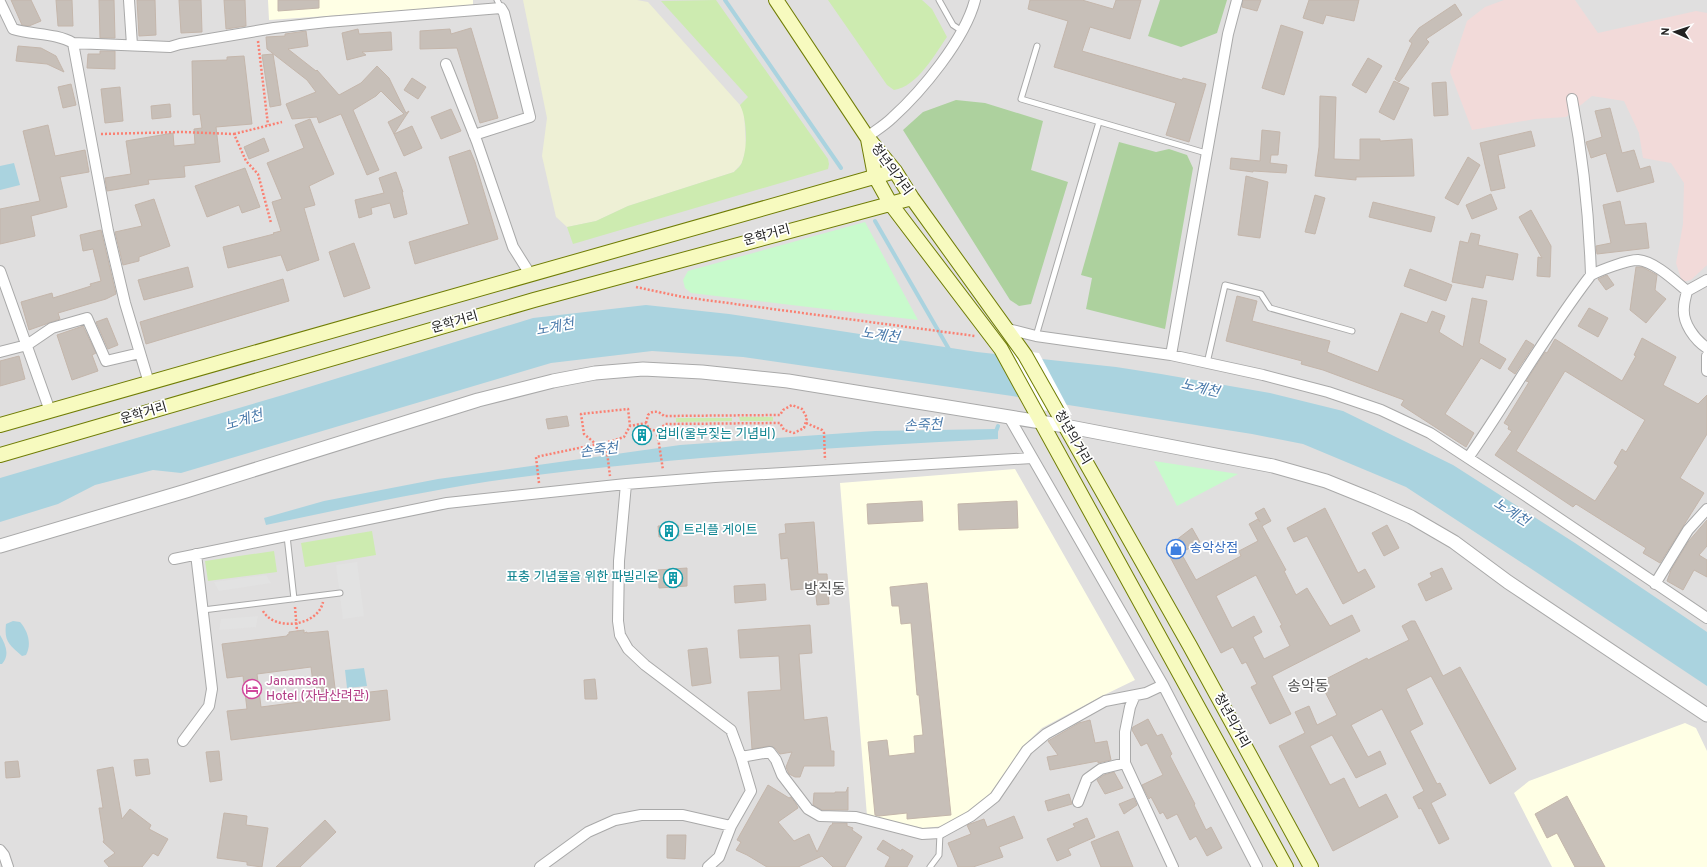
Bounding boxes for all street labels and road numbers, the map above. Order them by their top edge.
street label: 청년의거리 [867,141,915,199]
street label: 운학거리 [742,221,792,250]
street label: 운학거리 [430,308,480,337]
street label: 운학거리 [119,399,169,428]
street label: 청년의거리 [1050,408,1094,468]
street label: 청년의거리 [1210,691,1252,751]

